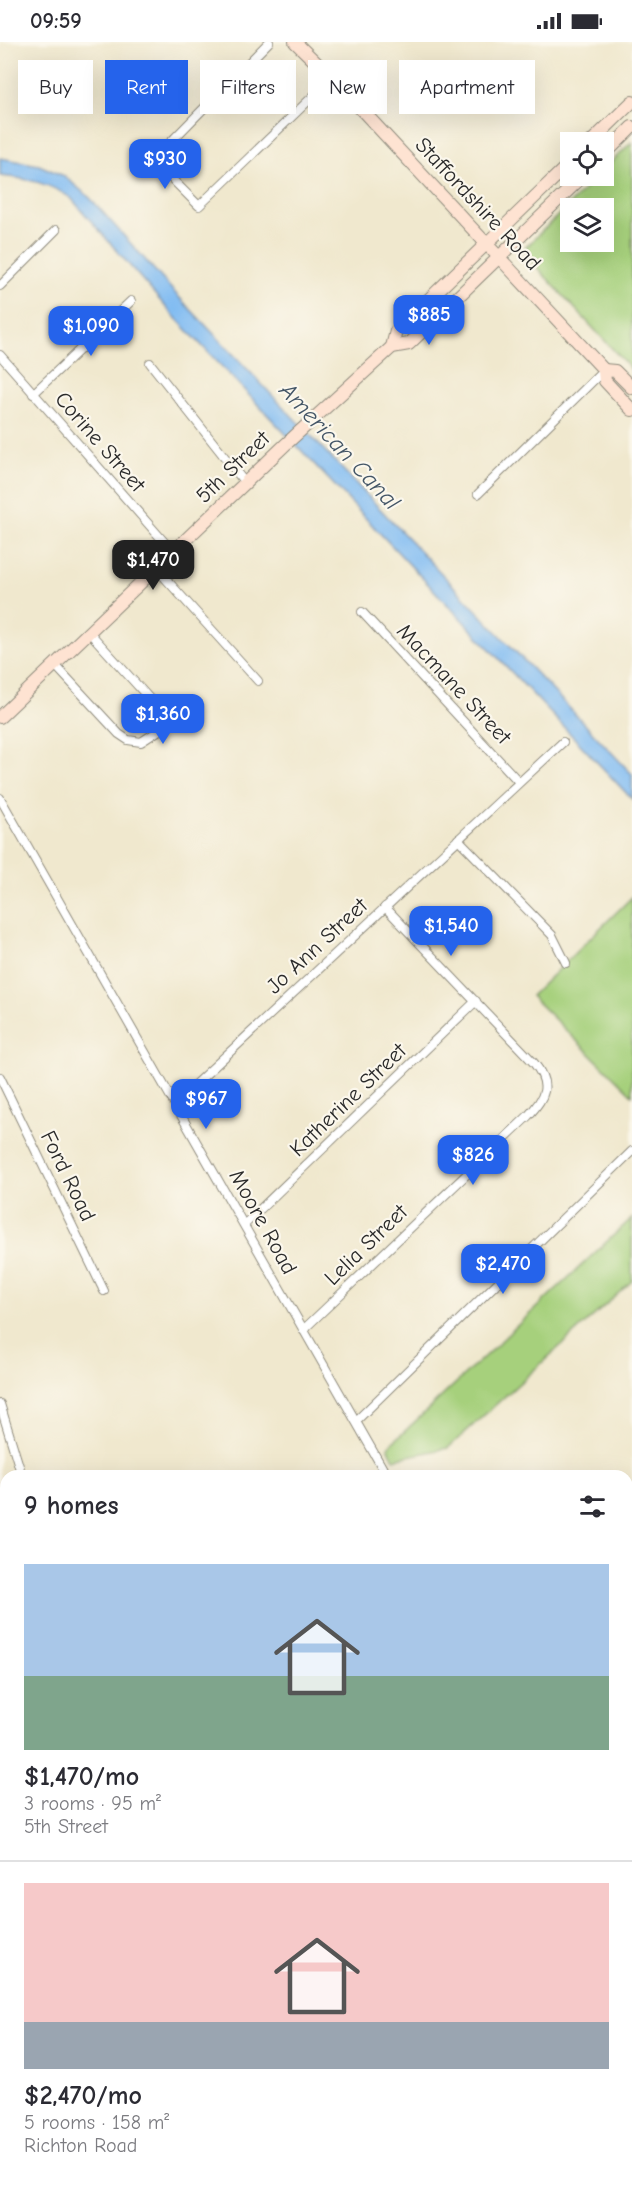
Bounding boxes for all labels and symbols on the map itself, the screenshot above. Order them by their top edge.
street label: Staffordshire Road [410,132,546,276]
pin: $930 [129,139,201,190]
pin: $885 [393,295,465,346]
pin: $1,090 [42,306,140,357]
water label: American Canal [273,376,407,516]
street label: Corine Street [49,386,151,498]
street label: 5th Street [191,425,276,508]
pin: $1,470 [104,540,202,591]
street label: Macmane Street [391,618,517,750]
pin: $1,360 [114,694,212,745]
street label: Jo Ann Street [261,892,373,999]
pin: $1,540 [402,906,500,957]
street label: Katherine Street [284,1037,412,1162]
pin: $967 [170,1079,242,1130]
street label: Ford Road [35,1126,101,1226]
pin: $826 [437,1135,509,1186]
street label: Moore Road [224,1165,302,1279]
street label: Lelia Street [319,1199,413,1291]
pin: $2,470 [454,1244,552,1295]

